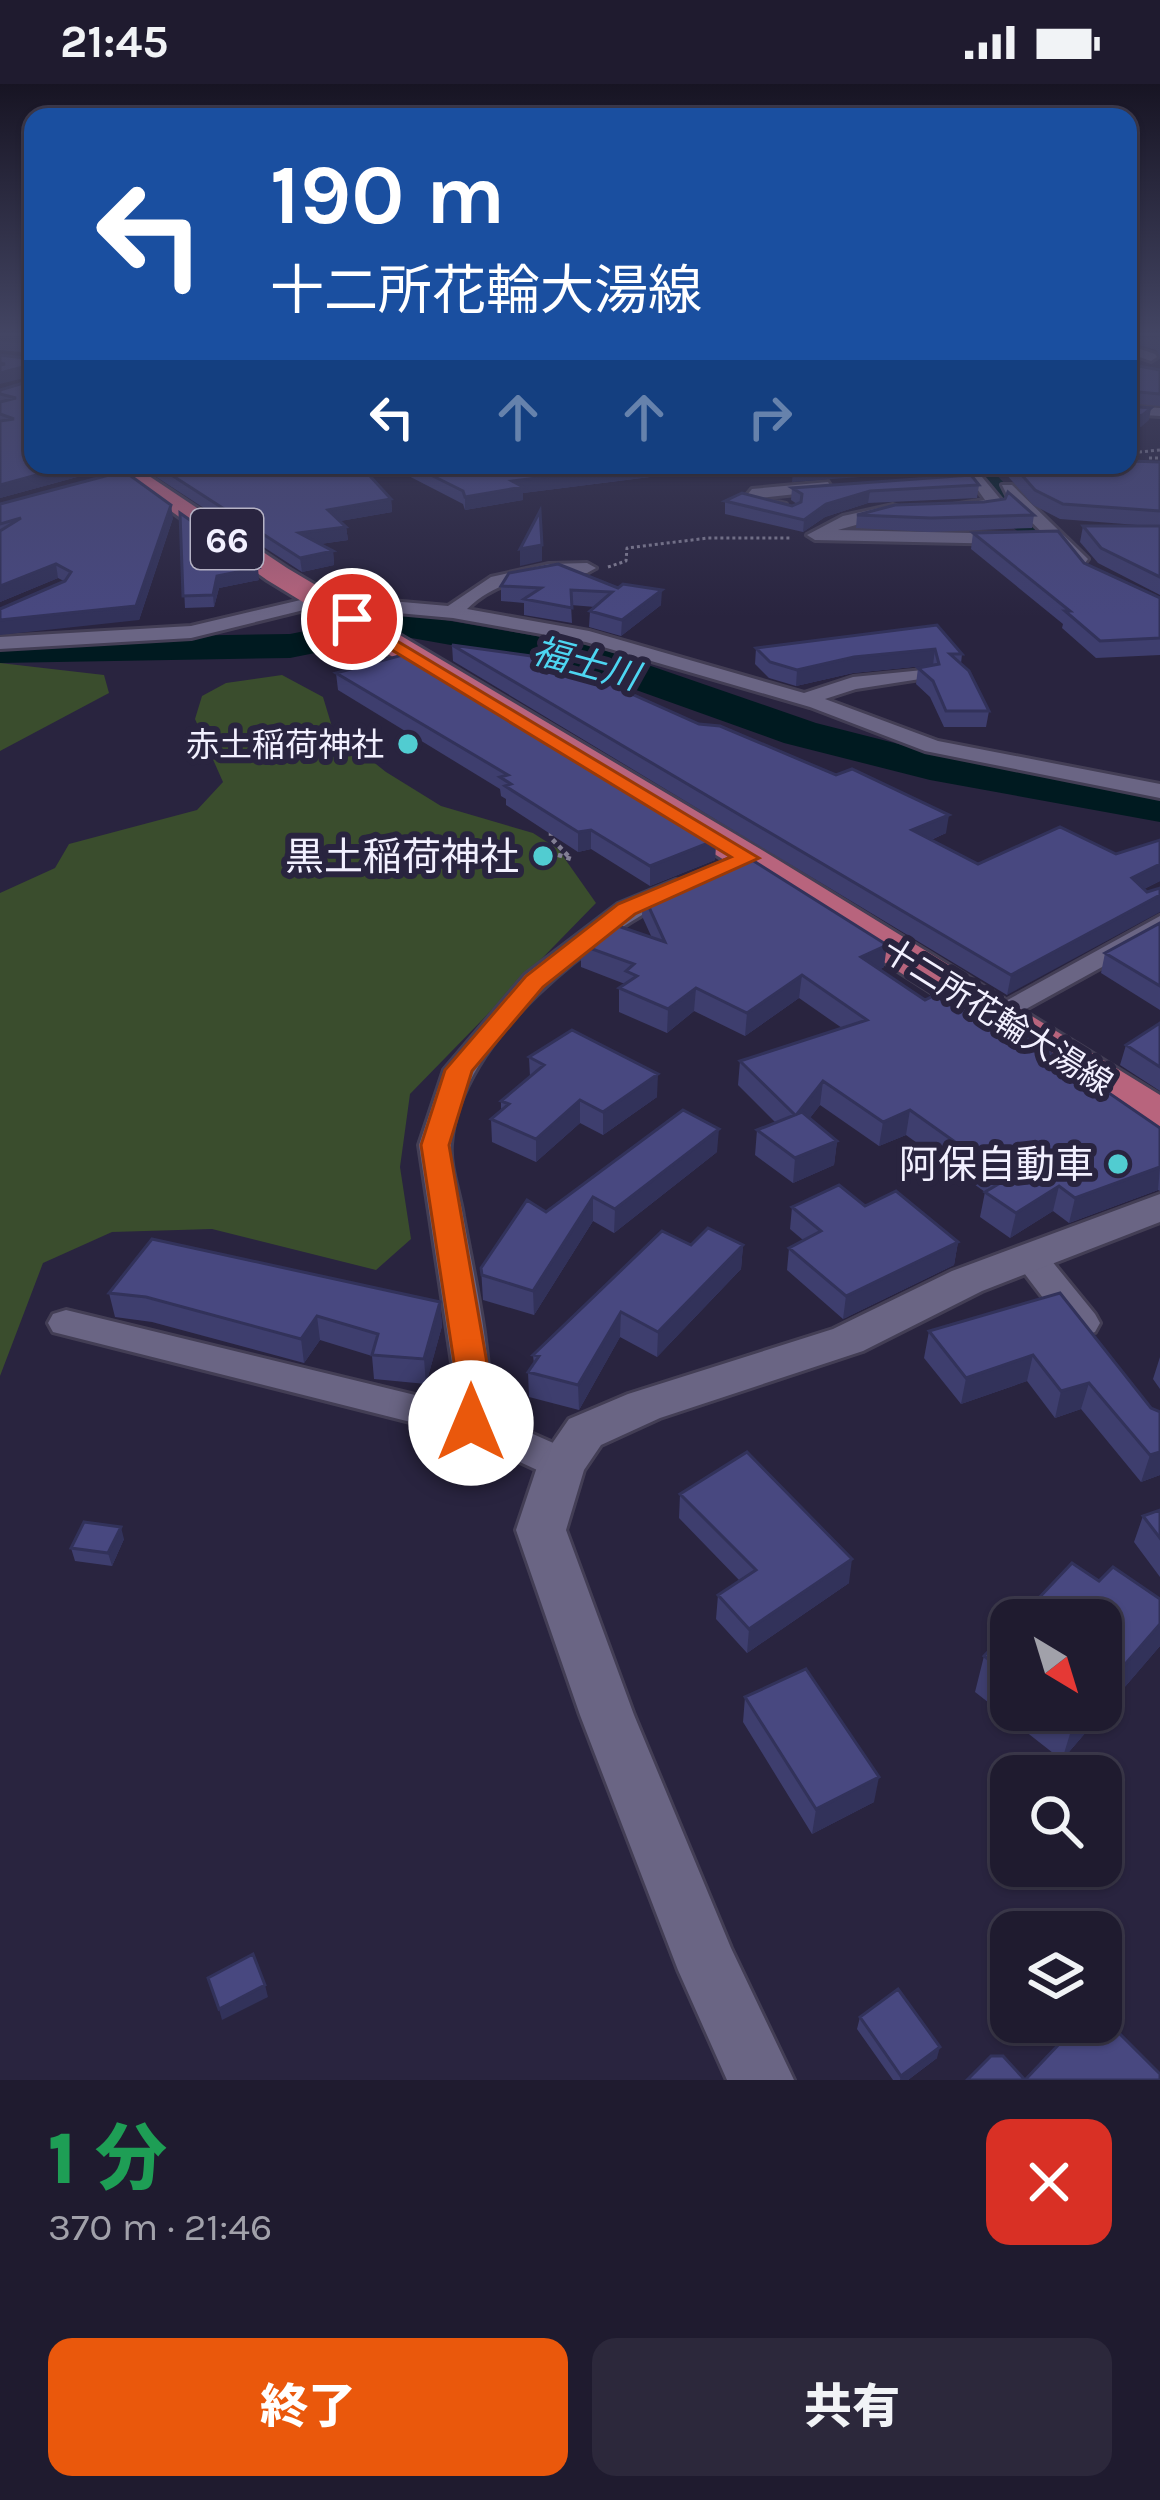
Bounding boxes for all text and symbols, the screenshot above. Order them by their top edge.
text: 21:45 [60,16,168,68]
text: 190 m [270,146,505,244]
icon: left [72,156,228,312]
text: 十二所花輪大湯線 [270,259,702,323]
icon: left [359,384,425,450]
icon: ahead [485,384,551,450]
icon: ahead [611,384,677,450]
icon: right [737,384,803,450]
road number: 66 [191,509,263,569]
pin [301,568,403,670]
icon: arrive [319,586,385,652]
water label: 福士川 [528,630,647,699]
place label: 赤土稲荷神社 [186,726,384,764]
marker: 赤土稲荷神社 [395,731,421,757]
place label: 黒土稲荷神社 [285,834,519,880]
marker: 黒土稲荷神社 [530,843,556,869]
street label: 十二所花輪大湯線 [875,931,1119,1103]
place label: 阿保自動車 [899,1142,1094,1188]
marker: 阿保自動車 [1105,1151,1131,1177]
position arrow [408,1360,534,1486]
north arrow [990,1599,1122,1731]
map controls [990,1599,1122,2043]
button: search [990,1755,1122,1887]
button: layers [990,1911,1122,2043]
text: 1 分 [48,2117,167,2201]
button: close [986,2119,1112,2245]
text: 370 m · 21:46 [48,2204,272,2250]
button: 終了 [48,2338,568,2476]
button: 共有 [592,2338,1112,2476]

